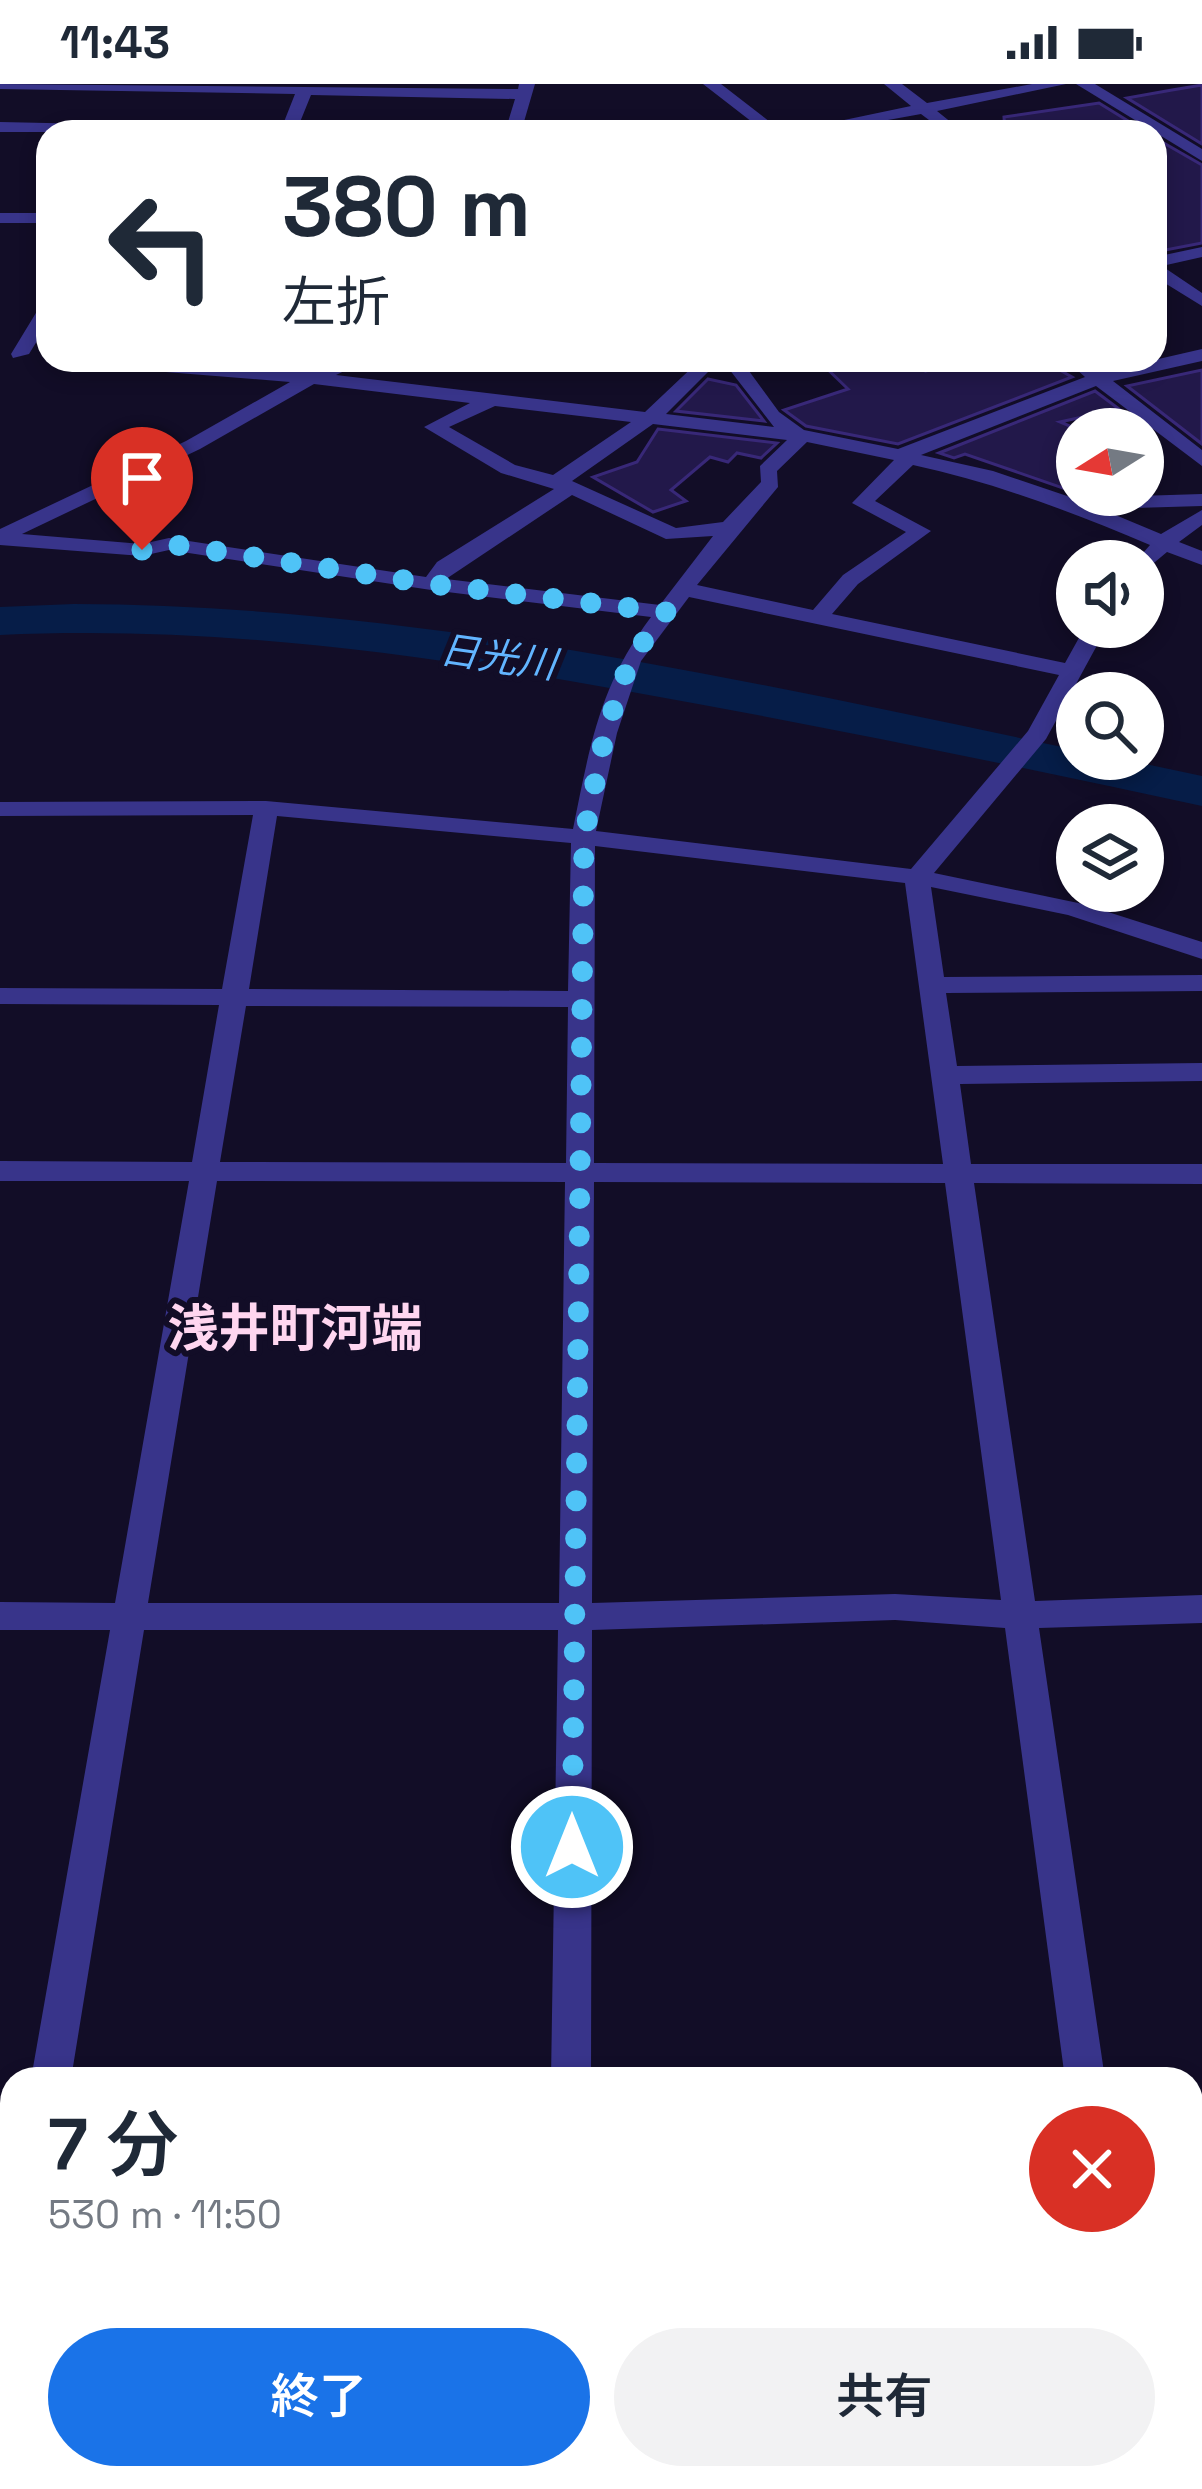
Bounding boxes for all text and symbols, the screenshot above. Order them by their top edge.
text: 11:43 [60,14,170,71]
text: 380 m [282,153,531,261]
icon: left [84,168,240,324]
text: 左折 [282,268,390,337]
north arrow [1056,408,1164,516]
map controls [1056,408,1164,912]
pin [91,427,193,550]
icon: arrive [109,445,175,511]
button: sound [1056,540,1164,648]
water label: 日光川 [437,625,563,690]
button: search [1056,672,1164,780]
button: layers [1056,804,1164,912]
district label: 浅井町河端 [167,1296,423,1361]
position arrow [509,1784,635,1910]
text: 7 分 [48,2099,178,2191]
button: close [1029,2106,1155,2232]
text: 530 m · 11:50 [48,2190,282,2239]
button: 終了 [48,2328,590,2466]
button: 共有 [614,2328,1155,2466]

